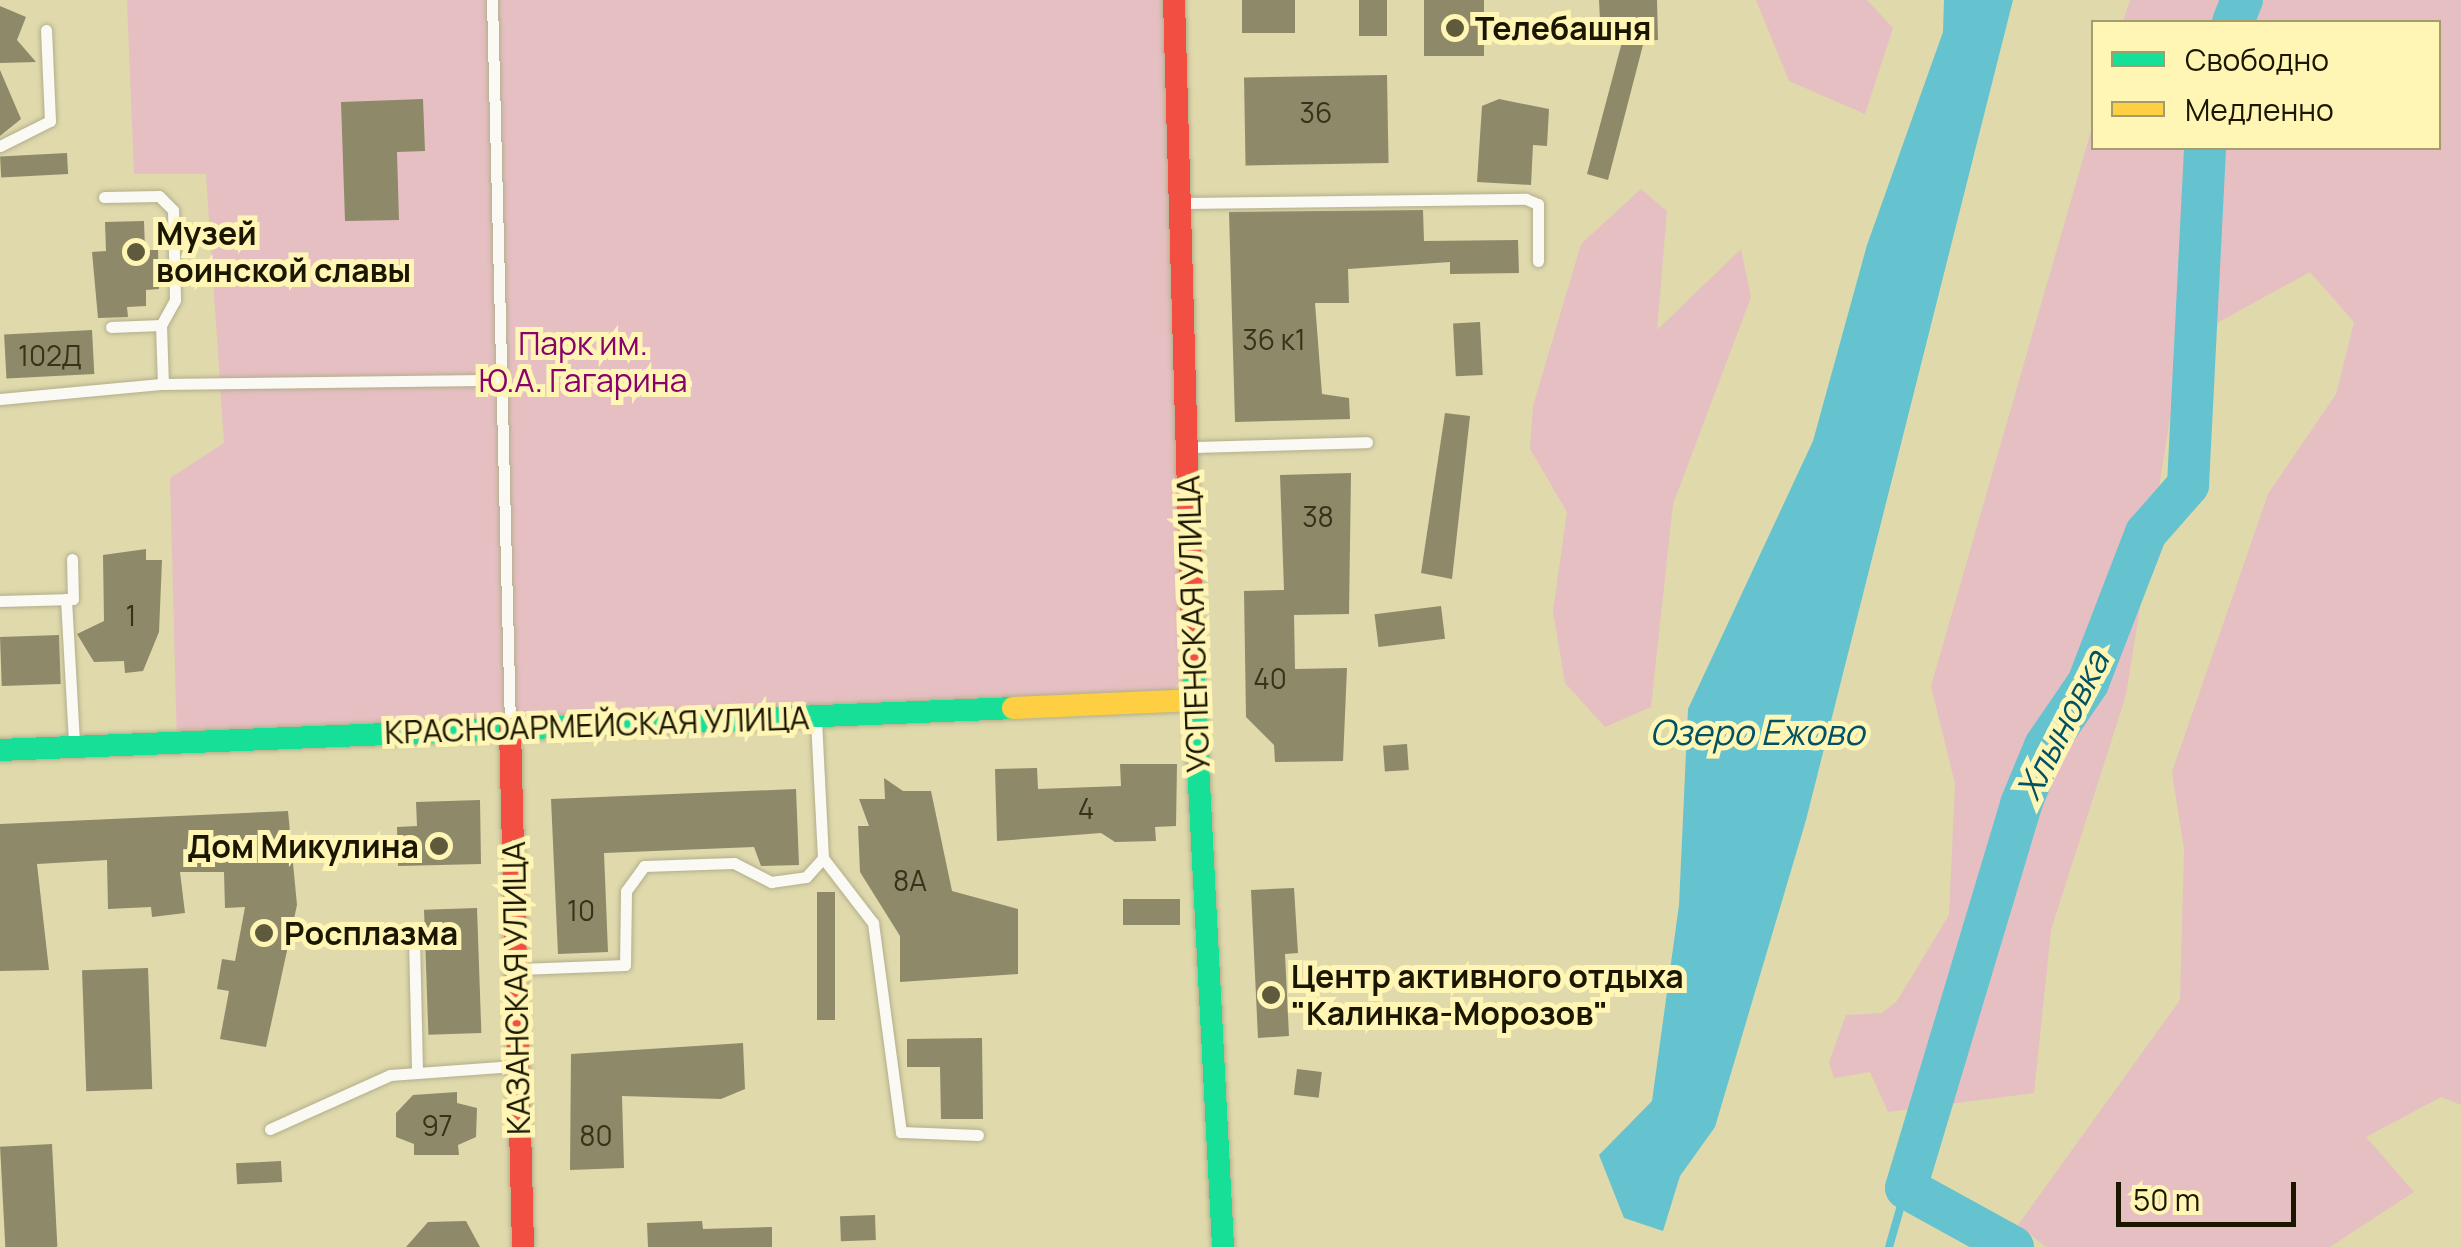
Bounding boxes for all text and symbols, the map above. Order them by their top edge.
place label: Телебашня [1475,9,1652,47]
marker: Телебашня [1444,17,1466,39]
legend [2091,20,2441,150]
text: Свободно [2185,39,2329,80]
text: Медленно [2185,89,2334,130]
house number: 36 [1300,95,1332,129]
place label: Музей воинской славы [156,215,411,290]
marker: Музей воинской славы [125,241,147,263]
house number: 36 к1 [1242,322,1306,356]
park label: Парк им. Ю.А. Гагарина [478,325,688,400]
house number: 102Д [18,338,82,372]
street label: УСПЕНСКАЯ УЛИЦА [1169,475,1217,773]
house number: 38 [1302,499,1334,533]
house number: 1 [126,598,136,632]
water label: Хлыновка [2007,644,2117,806]
house number: 40 [1253,661,1287,695]
street label: КРАСНОАРМЕЙСКАЯ УЛИЦА [384,698,810,752]
water label: Озеро Ежово [1649,711,1865,753]
house number: 4 [1078,791,1094,825]
place label: Дом Микулина [187,827,419,865]
marker: Дом Микулина [428,835,450,857]
street label: КАЗАНСКАЯ УЛИЦА [494,841,538,1135]
house number: 8А [893,863,927,897]
house number: 10 [567,893,595,927]
place label: Росплазма [284,914,458,952]
marker: Росплазма [253,922,275,944]
place label: Центр активного отдыха "Калинка-Морозов" [1291,958,1684,1033]
marker: Центр активного отдыха "Калинка-Морозов" [1260,984,1282,1006]
house number: 97 [421,1108,453,1142]
house number: 80 [579,1118,613,1152]
scale bar [2121,1162,2301,1224]
text: 50 m [2133,1179,2200,1220]

